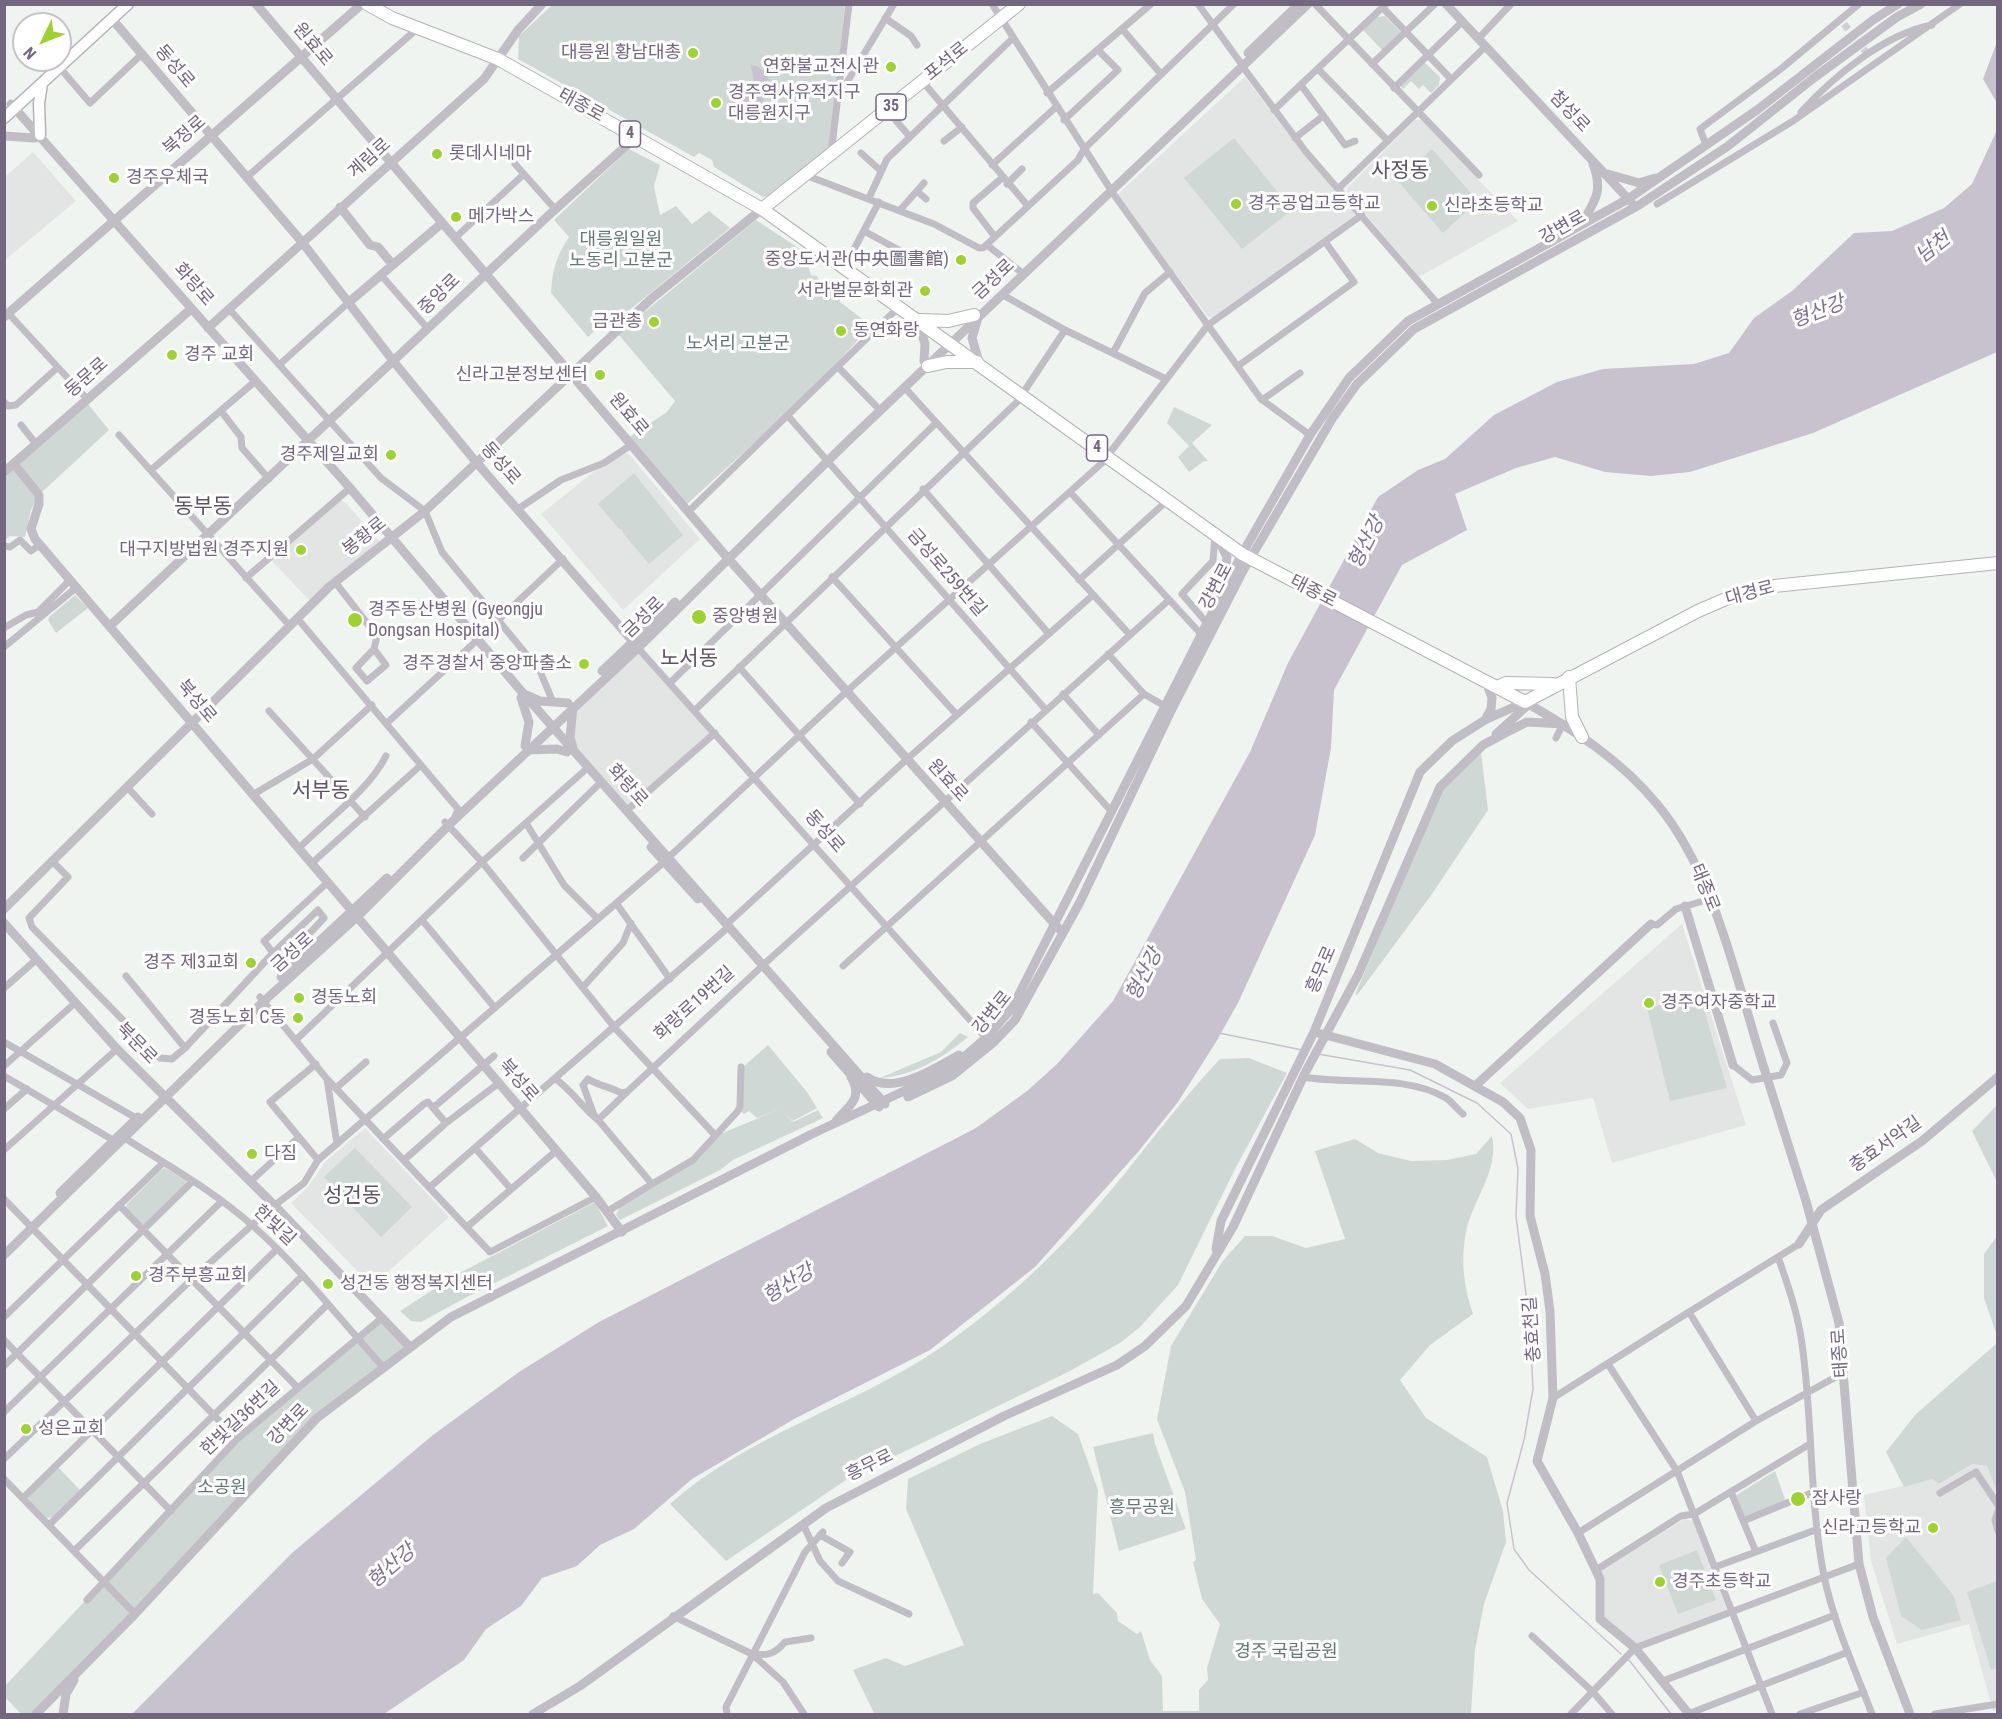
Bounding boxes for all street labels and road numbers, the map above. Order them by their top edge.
street label: 원효로 [288,19,336,71]
street label: 포석로 [921,38,973,86]
street label: 동성로 [150,41,198,93]
street label: 태종로 [554,85,608,127]
street label: 첨성로 [1544,86,1594,138]
road number: 35 [876,94,906,120]
street label: 북정로 [159,112,211,160]
road number: 4 [620,121,640,147]
street label: 계림로 [344,134,396,184]
street label: 강변로 [1536,207,1590,249]
street label: 금성로 [968,255,1020,305]
street label: 화랑로 [169,259,217,311]
street label: 중앙로 [415,270,465,320]
street label: 동문로 [61,354,113,402]
street label: 원효로 [604,389,652,441]
road number: 4 [1086,435,1108,461]
street label: 동성로 [476,438,524,490]
street label: 봉황로 [339,513,391,561]
street label: 금성로259번길 [902,525,990,621]
street label: 강변로 [1196,560,1238,614]
street label: 태종로 [1286,571,1340,613]
street label: 대경로 [1723,577,1777,611]
street label: 금성로 [619,593,669,643]
street label: 북성로 [172,676,220,728]
street label: 원효로 [922,755,972,807]
street label: 화랑로 [602,760,652,812]
street label: 동성로 [800,806,848,858]
street label: 태종로 [1685,861,1723,915]
street label: 금성로 [267,928,319,978]
street label: 흥무로 [1302,943,1342,997]
street label: 화랑로19번길 [650,962,740,1046]
street label: 강변로 [969,987,1017,1039]
street label: 북문로 [111,1019,161,1069]
street label: 북성로 [494,1055,542,1107]
street label: 충효서악길 [1846,1112,1926,1178]
street label: 한빛길 [248,1201,300,1251]
street label: 충효천길 [1520,1295,1546,1363]
street label: 태종로 [1828,1327,1854,1379]
street label: 한빛길36번길 [197,1377,285,1461]
street label: 강변로 [264,1400,314,1450]
street label: 흥무로 [843,1445,897,1487]

